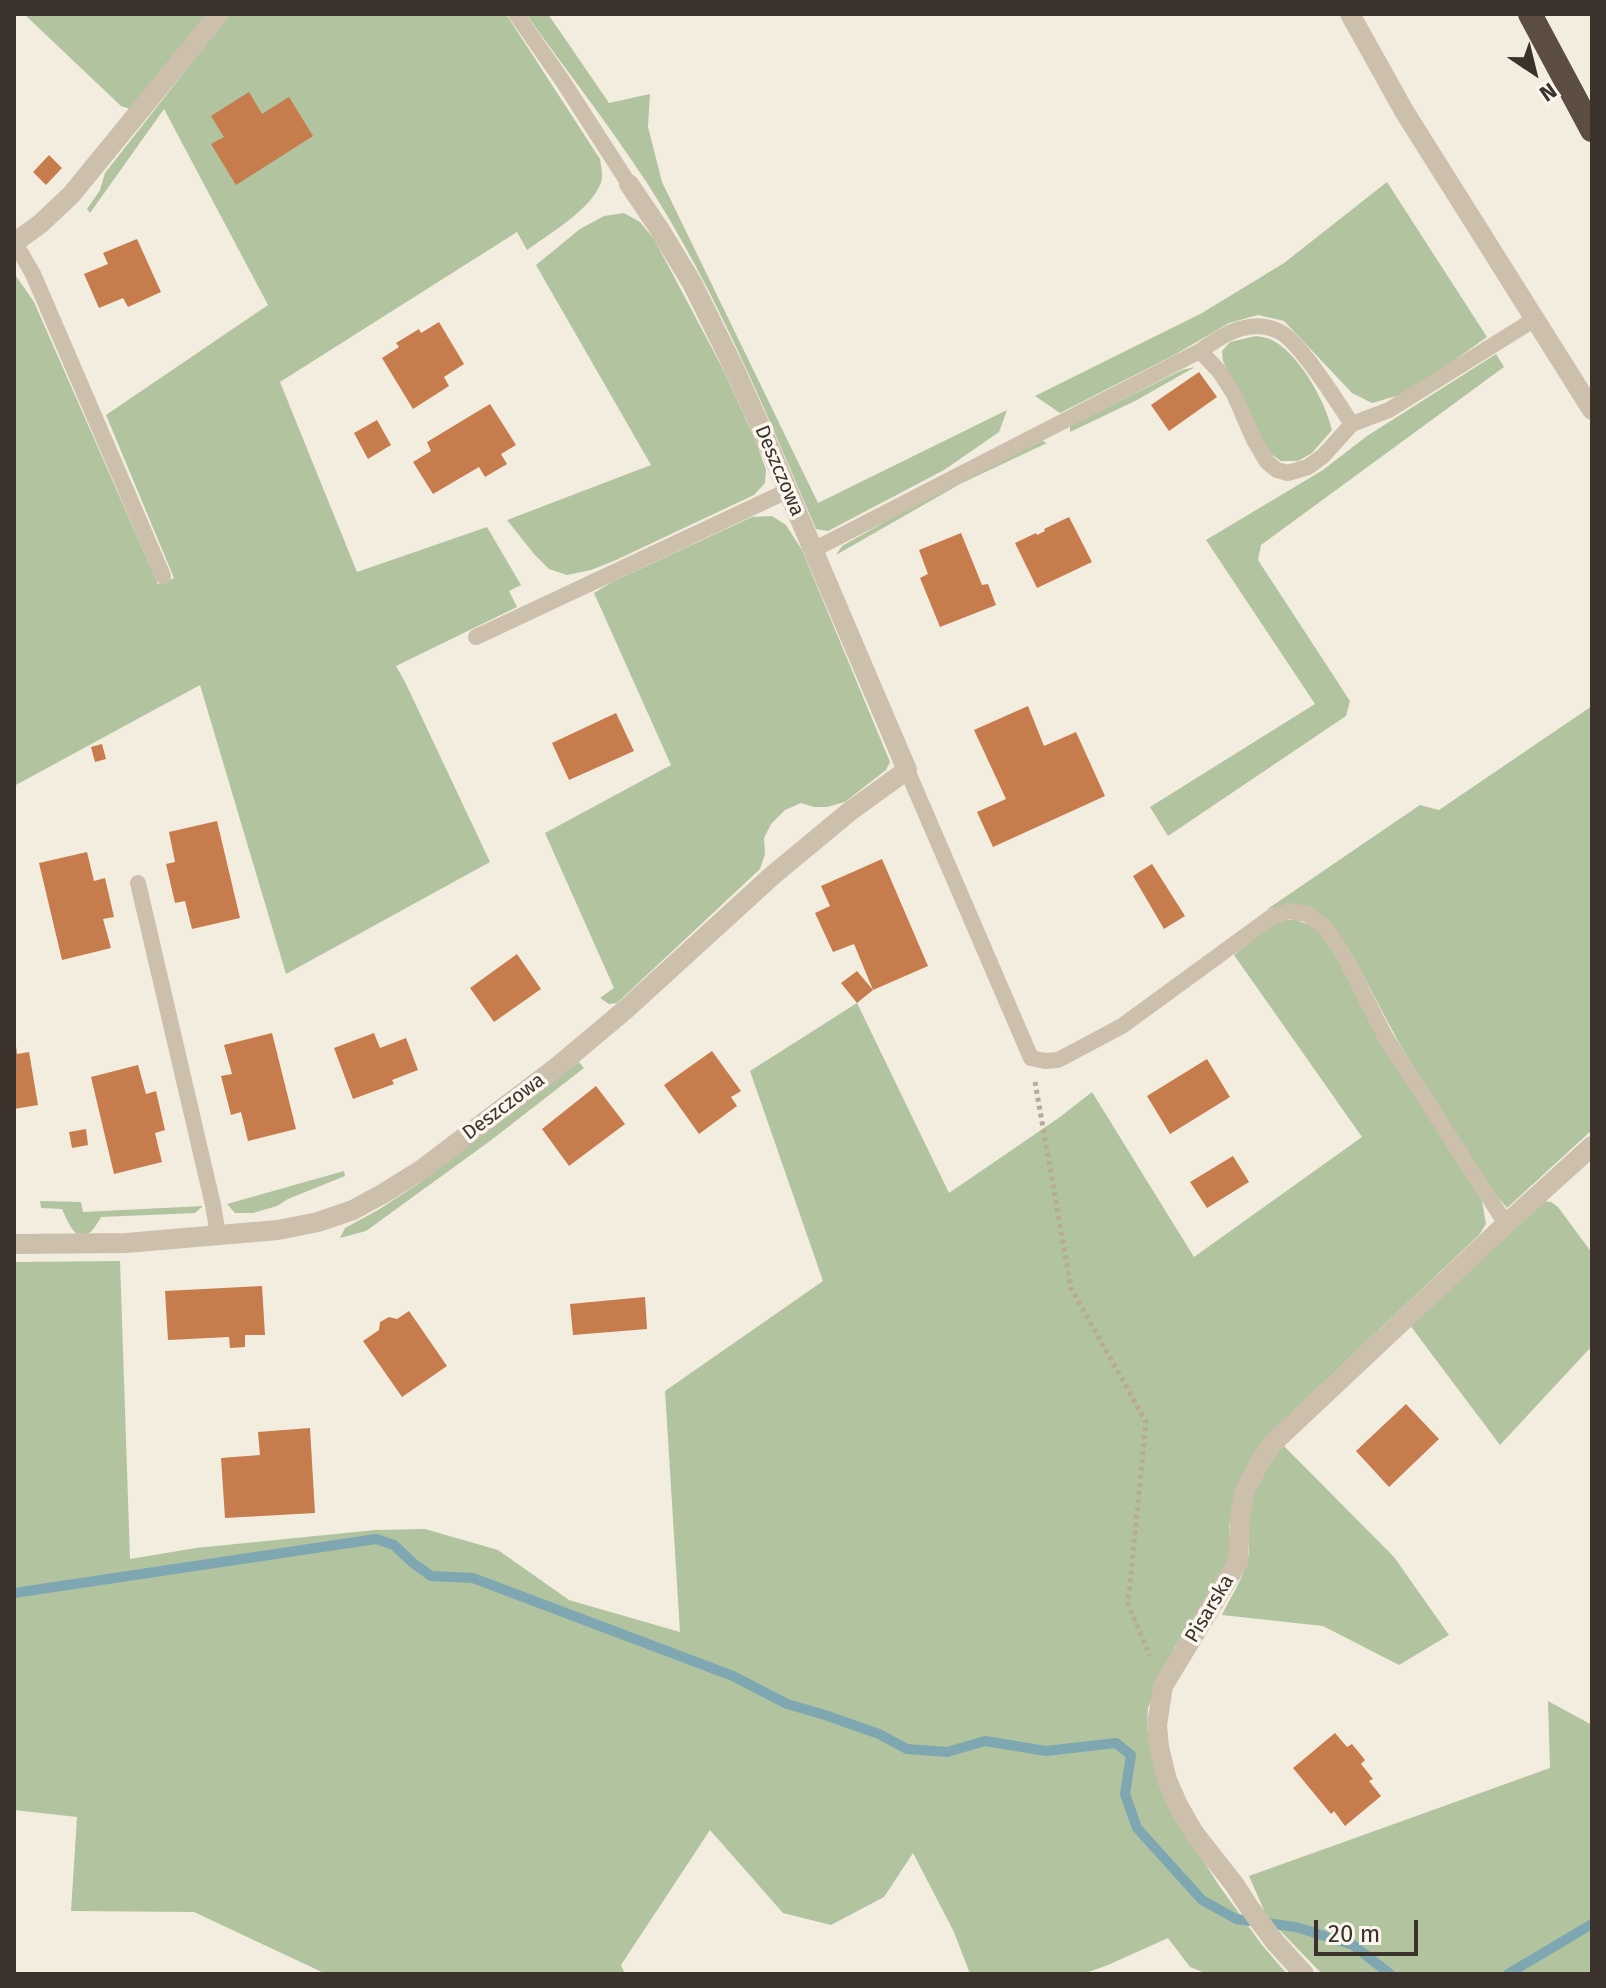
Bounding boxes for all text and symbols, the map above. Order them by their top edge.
north arrow [1494,32,1574,112]
text: N [1534,77,1562,107]
street label: Deszczowa [749,422,809,520]
street label: Deszczowa [458,1068,550,1146]
street label: Pisarska [1180,1571,1240,1647]
scale bar [1318,1904,1422,1954]
text: 20 m [1328,1920,1380,1948]

